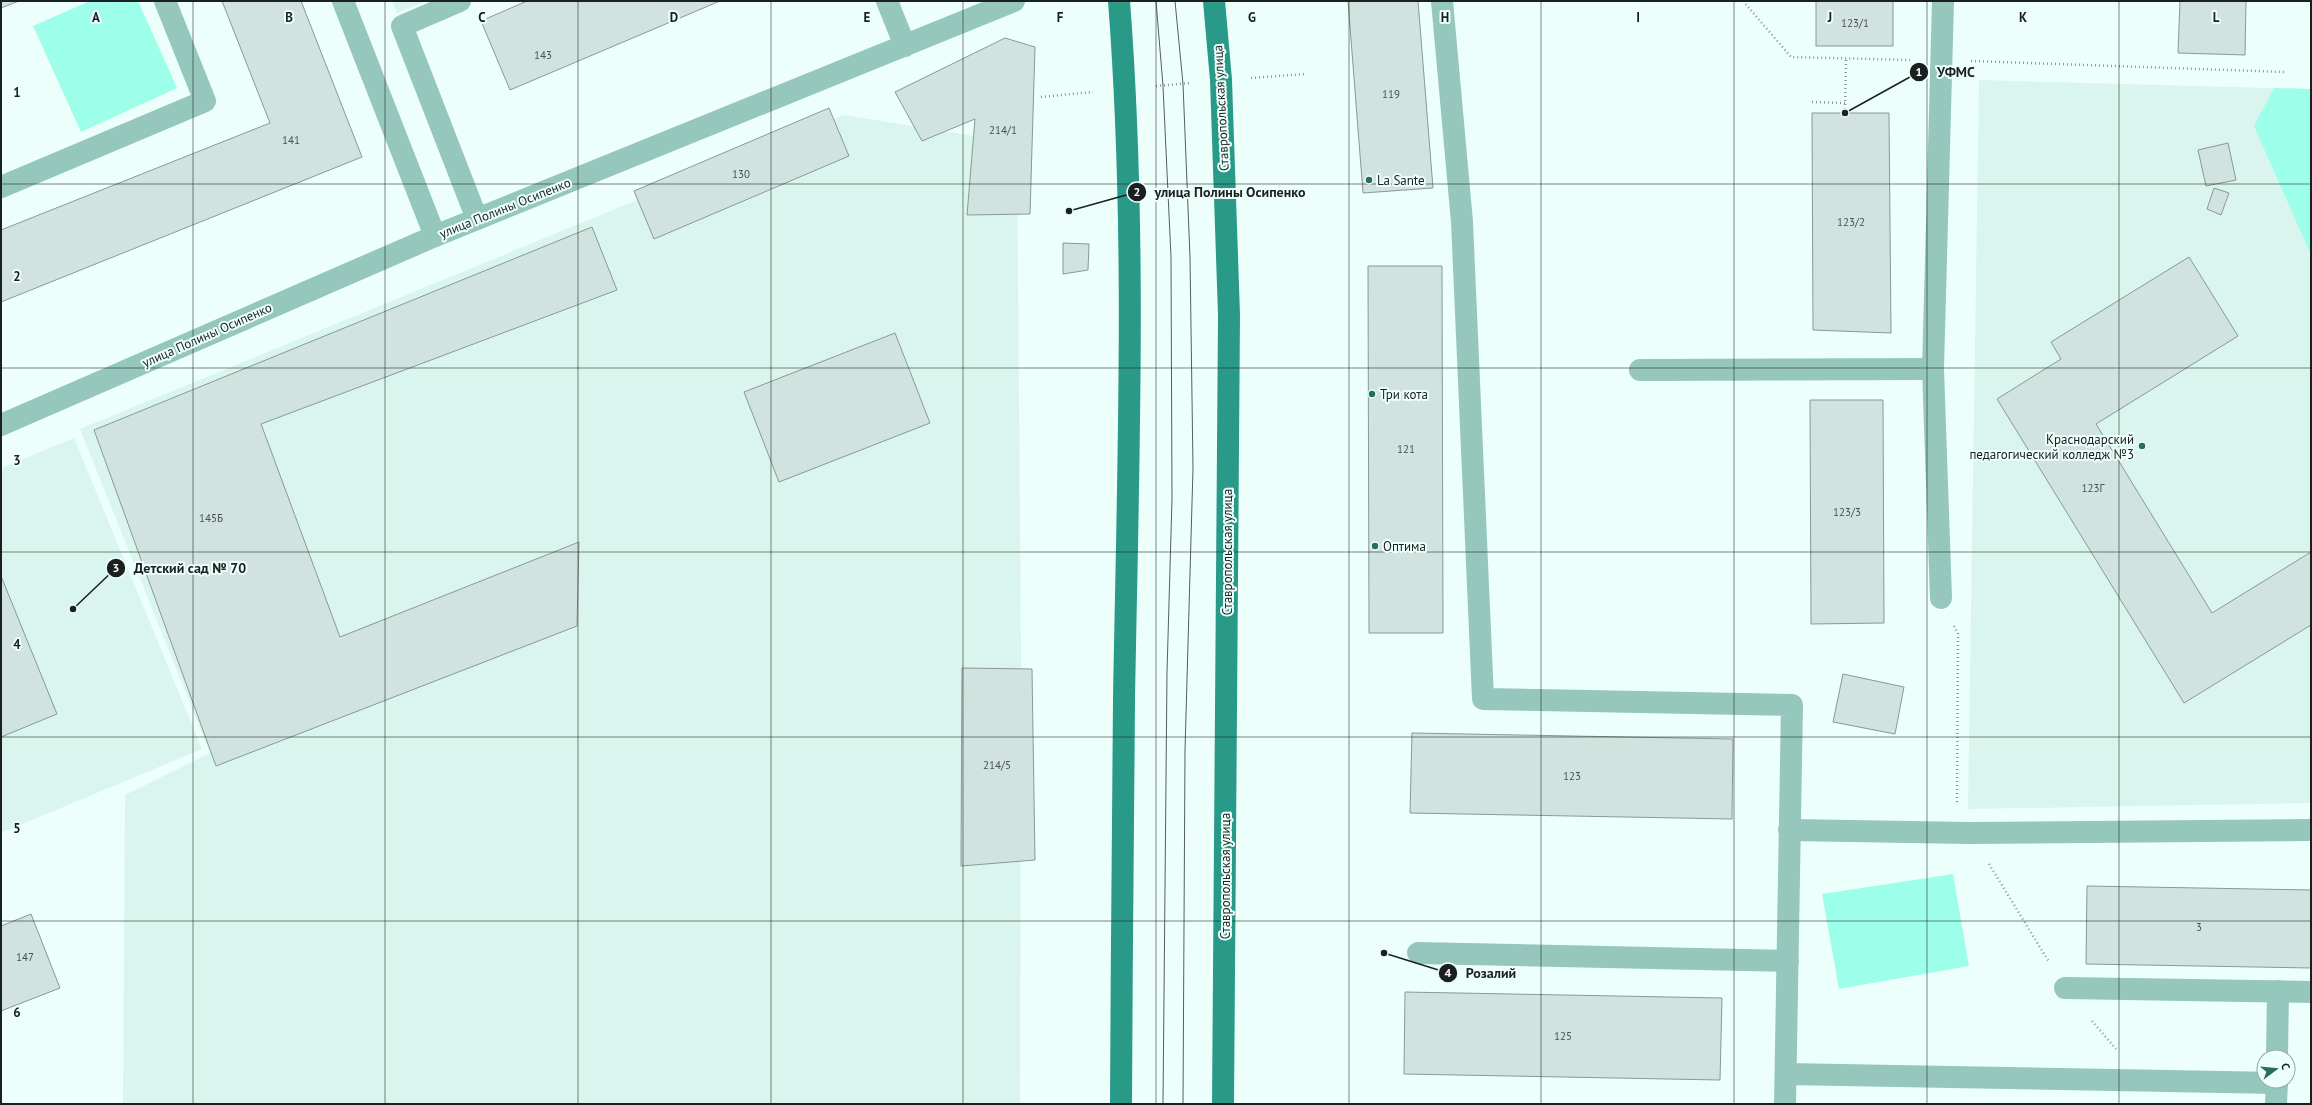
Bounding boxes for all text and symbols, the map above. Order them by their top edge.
text: A [92,9,100,26]
text: B [285,9,293,26]
text: C [478,9,486,26]
text: D [670,9,678,26]
text: E [864,9,871,26]
text: F [1057,9,1064,26]
text: G [1248,9,1256,26]
text: H [1441,9,1449,26]
text: I [1636,9,1640,26]
text: J [1827,9,1832,26]
text: K [2019,9,2027,26]
text: L [2213,9,2220,26]
house number: 123/1 [1841,16,1869,30]
street label: Ставропольская улица [1209,45,1233,171]
house number: 143 [534,48,552,62]
callout: УФМС [1909,59,1983,85]
text: УФМС [1936,63,1975,81]
text: 1 [1916,64,1922,79]
text: 1 [13,84,21,101]
house number: 119 [1382,87,1400,101]
house number: 214/1 [989,123,1017,137]
house number: 141 [282,133,300,147]
house number: 130 [732,167,750,181]
place label: La Sante [1377,172,1425,189]
street label: улица Полины Осипенко [437,174,573,242]
marker: La Sante [1364,175,1374,185]
callout: улица Полины Осипенко [1127,179,1314,205]
text: улица Полины Осипенко [1154,183,1306,201]
text: 2 [1134,184,1140,199]
house number: 123/2 [1837,215,1865,229]
text: 2 [13,268,21,285]
street label: улица Полины Осипенко [140,299,275,371]
place label: Три кота [1380,386,1428,403]
marker: Три кота [1367,389,1377,399]
place label: Краснодарский педагогический колледж №3 [1969,431,2134,463]
marker: Краснодарский педагогический колледж №3 [2137,441,2147,451]
house number: 121 [1397,442,1415,456]
text: 3 [13,452,21,469]
house number: 123Г [2082,481,2106,495]
street label: Ставропольская улица [1219,489,1236,615]
house number: 123/3 [1833,505,1861,519]
house number: 145Б [199,511,223,525]
place label: Оптима [1383,538,1426,555]
marker: Оптима [1370,541,1380,551]
callout: Детский сад № 70 [106,555,254,581]
text: Детский сад № 70 [134,559,246,577]
text: 3 [113,560,119,575]
text: 4 [13,636,21,653]
house number: 214/5 [983,758,1011,772]
house number: 123 [1563,769,1581,783]
street label: Ставропольская улица [1217,813,1234,939]
text: 5 [13,820,21,837]
house number: 3 [2196,920,2202,934]
house number: 147 [16,950,34,964]
callout: Розалий [1438,960,1525,986]
text: Розалий [1466,964,1516,982]
text: 4 [1445,965,1452,980]
text: 6 [13,1004,21,1021]
house number: 125 [1554,1029,1572,1043]
north arrow [2256,1049,2296,1089]
text: С [2278,1061,2293,1071]

